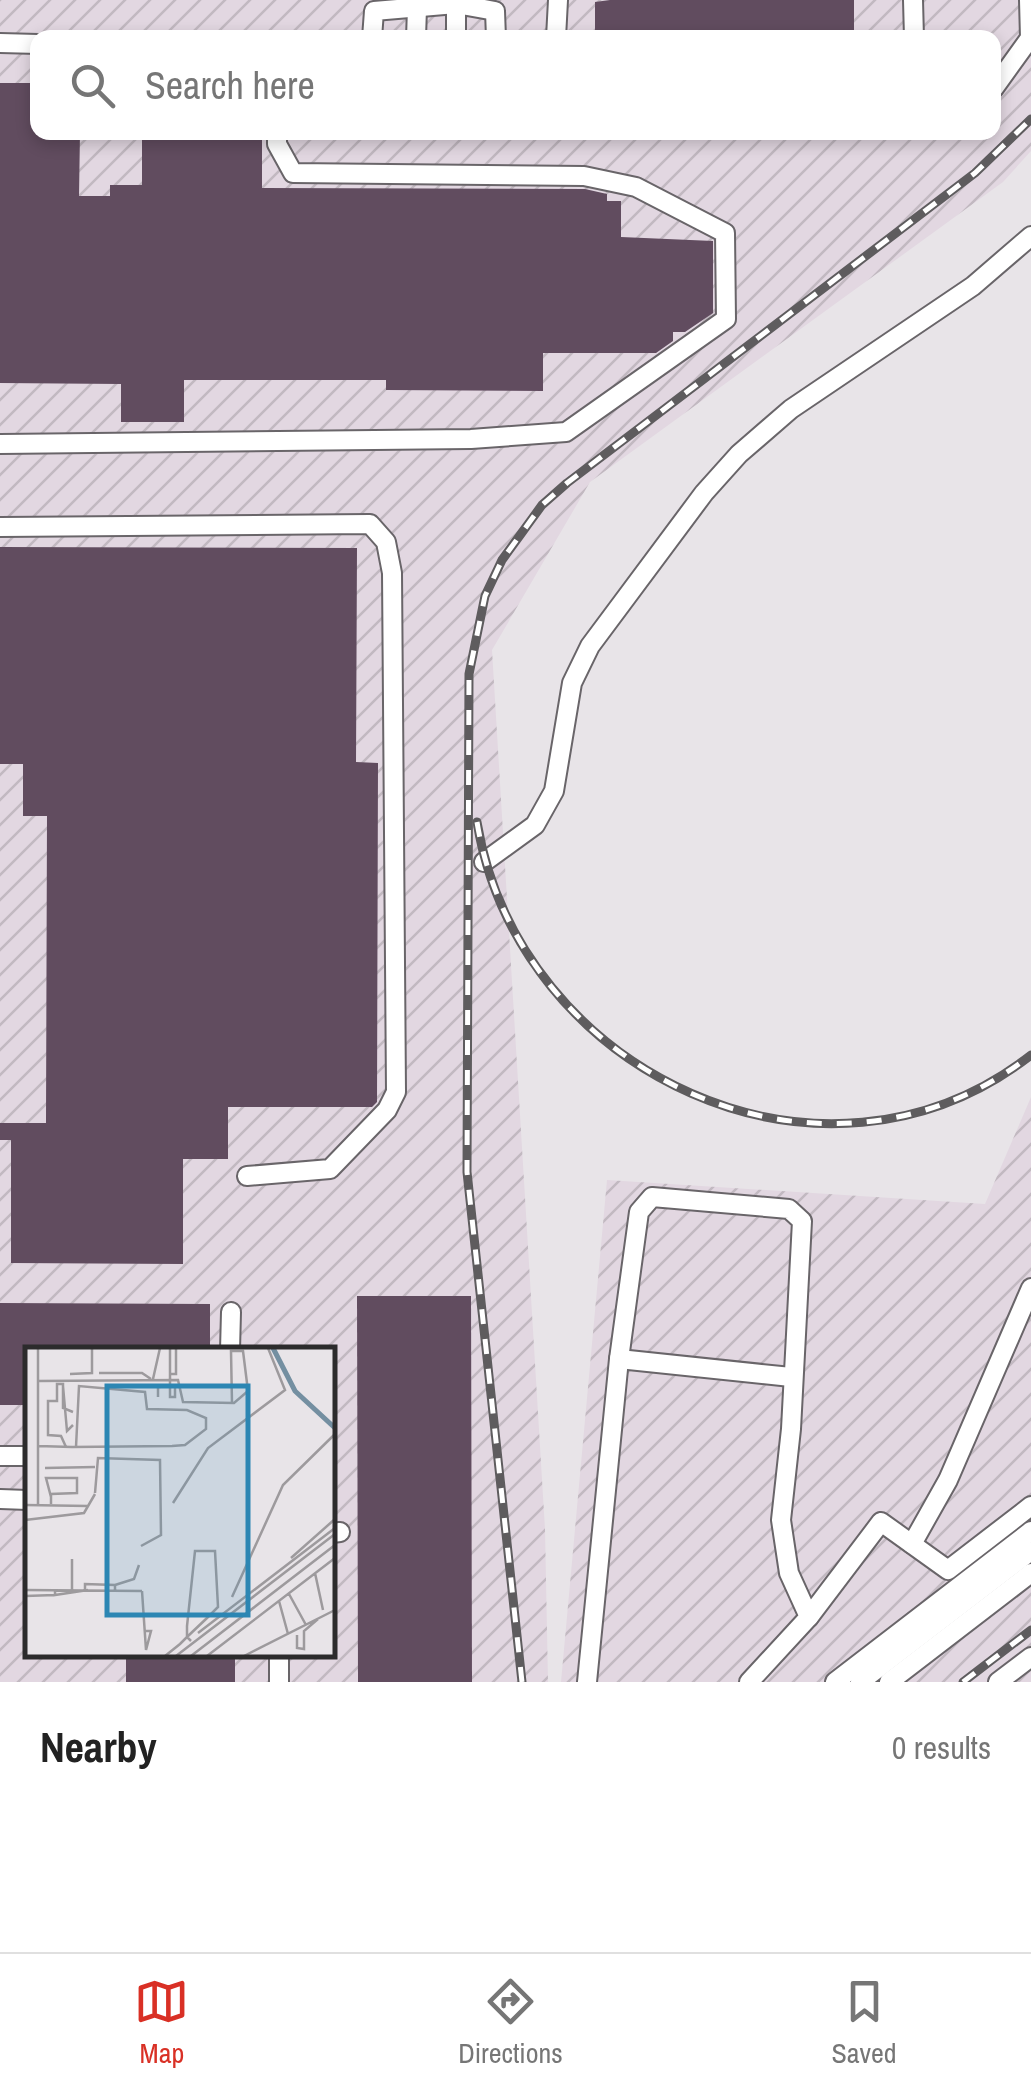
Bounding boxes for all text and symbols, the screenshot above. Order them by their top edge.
search box [30,30,1001,140]
icon: search [65,58,120,113]
text: Search here [145,60,315,111]
inset map [25,1347,335,1657]
text: Nearby [40,1719,157,1775]
text: 0 results [892,1726,991,1769]
tab: Map [134,1974,189,2072]
tab: Directions [458,1974,563,2072]
tab: Saved [832,1974,897,2072]

